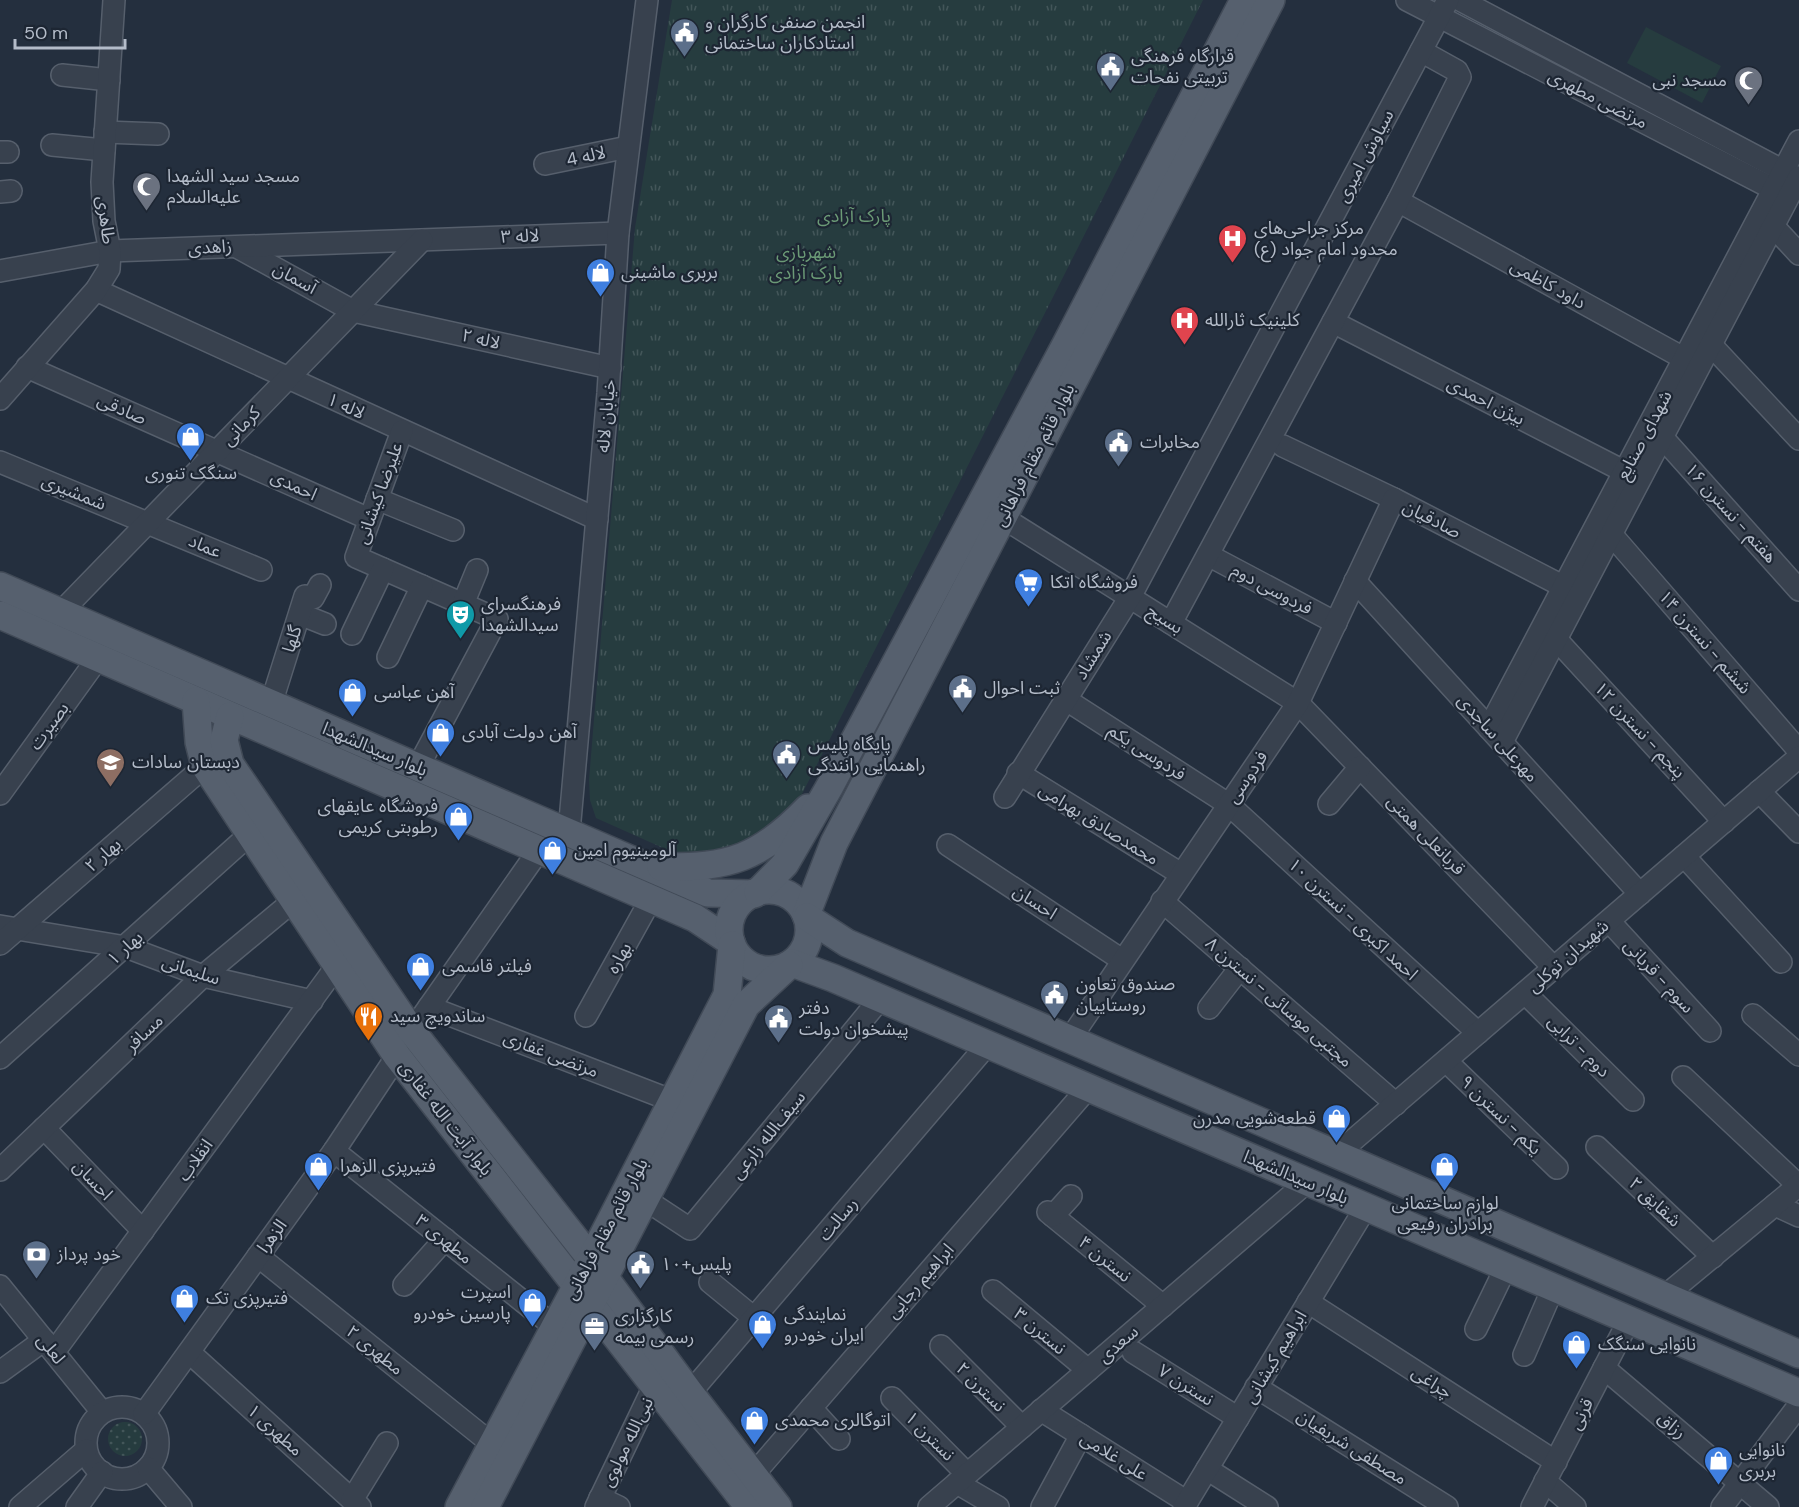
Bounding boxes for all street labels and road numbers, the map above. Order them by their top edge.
street label: مرتضی مطهری [1544,64,1652,134]
street label: سیاوش امیری [1330,105,1400,207]
street label: لاله 4 [564,140,608,172]
street label: طاهری [91,194,121,246]
street label: لاله ۳ [500,223,540,249]
street label: زاهدی [187,234,233,260]
street label: داود کاظمی [1506,253,1590,315]
street label: آسمان [269,256,322,300]
street label: لاله ۲ [459,323,503,355]
street label: بیژن احمدی [1443,371,1529,431]
street label: خیابان لاله [591,378,621,454]
street label: بلوار قائم مقام فراهانی [988,380,1082,531]
street label: شهدای صنایع [1610,386,1679,485]
street label: لاله ۱ [323,387,369,425]
street label: صادقی [94,388,150,430]
street label: کرمانی [216,400,266,451]
street label: علیرضا کیشانی [349,439,409,547]
street label: هفتم - نسترن ۱۶ [1679,458,1782,569]
street label: احمدی [267,464,321,506]
street label: شمشیری [38,468,110,516]
street label: صادقیان [1399,494,1465,544]
street label: عماد [185,528,225,564]
street label: فردوسی دوم [1226,558,1317,622]
street label: ششم - نسترن ۱۴ [1652,585,1757,700]
street label: بسیج [1142,599,1188,640]
street label: گلها [276,622,308,656]
street label: شمشاد [1069,626,1117,684]
street label: پنجم - نسترن ۱۲ [1588,676,1691,784]
street label: مهرعلی ساجدی [1452,689,1544,787]
street label: بصیرت [24,697,74,755]
street label: بلوار سیدالشهدا [319,716,431,782]
street label: فردوسی یکم [1103,718,1190,787]
street label: فردوسی [1221,746,1273,808]
street label: محمدصادق بهرامی [1034,777,1164,871]
street label: قربانعلی همتی [1382,790,1470,880]
street label: بهار ۲ [80,833,126,877]
street label: احمد اکبری - نسترن ۱۰ [1283,852,1423,986]
street label: احسان [1008,879,1062,925]
street label: شهیدان توکلی [1522,914,1614,998]
street label: بهار ۱ [102,925,148,971]
street label: مجتبی موسائی - نسترن ۸ [1200,931,1358,1073]
street label: سوم - قربانی [1617,934,1700,1020]
street label: بهاره [601,938,637,978]
street label: سلیمانی [159,949,223,991]
street label: مسافر [119,1009,169,1058]
street label: دوم - ترابی [1541,1010,1615,1084]
street label: مرتضی غفاری [500,1025,602,1083]
street label: بلوار آیت الله غفاری [393,1055,499,1181]
street label: یکم - نسترن ۹ [1454,1070,1547,1161]
street label: سیف‌الله زارعی [725,1086,811,1184]
street label: انقلاب [172,1134,218,1186]
street label: بلوار سیدالشهدا [1240,1144,1352,1210]
street label: احسان [68,1154,118,1206]
street label: بلوار قائم مقام فراهانی [558,1154,655,1305]
street label: شقایق ۲ [1624,1172,1686,1232]
street label: رسالت [813,1192,863,1246]
street label: مطهری ۳ [410,1209,478,1269]
street label: الزهرا [252,1214,292,1258]
street label: نسترن ۴ [1074,1230,1136,1288]
street label: ابراهیم رجایی [881,1238,960,1324]
street label: نسترن ۳ [1009,1302,1071,1360]
street label: ابراهیم کیشانی [1238,1306,1313,1409]
street label: مطهری ۲ [341,1320,409,1380]
street label: سعدی [1092,1320,1144,1368]
street label: لعلی [31,1329,71,1369]
street label: نسترن ۲ [951,1357,1011,1417]
street label: نسترن ۷ [1154,1359,1218,1411]
street label: چراغی [1407,1360,1457,1404]
street label: نبی‌الله مولوی [595,1393,659,1491]
street label: قرنی [1563,1394,1599,1434]
street label: مطهری ۱ [242,1399,308,1461]
street label: مصطفی شریفیان [1292,1404,1412,1490]
street label: نسترن ۱ [900,1406,960,1466]
street label: رزاق [1652,1406,1692,1444]
street label: علی غلامی [1076,1426,1152,1486]

